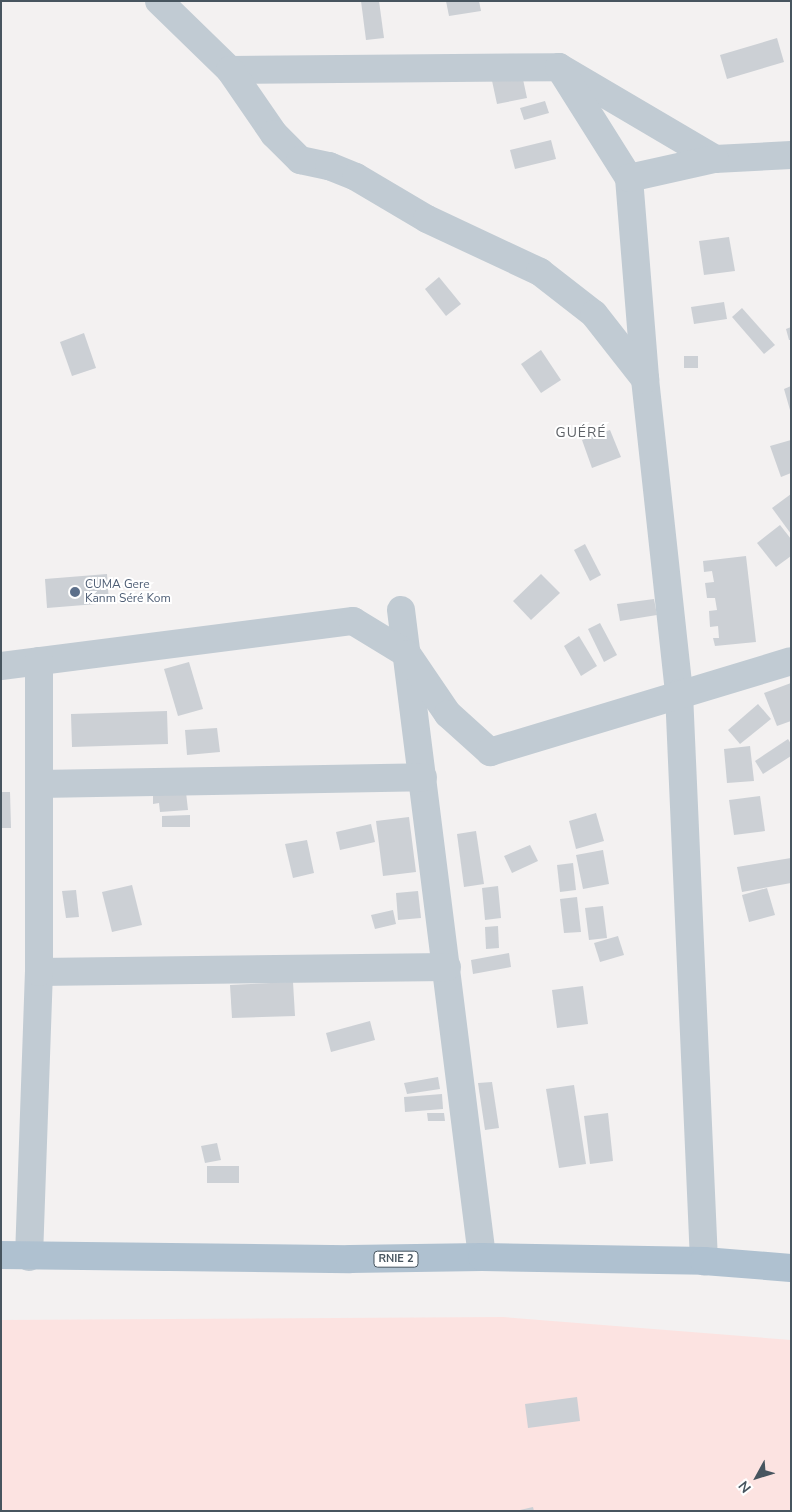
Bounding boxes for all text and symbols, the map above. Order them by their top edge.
district label: GUÉRÉ [555,425,607,441]
place label: CUMA Gere Kanm Séré Kom [85,578,171,606]
marker: CUMA Gere Kanm Séré Kom [69,586,81,598]
road number: RNIE 2 [372,1250,420,1268]
north arrow [732,1452,782,1502]
text: N [734,1477,756,1497]

